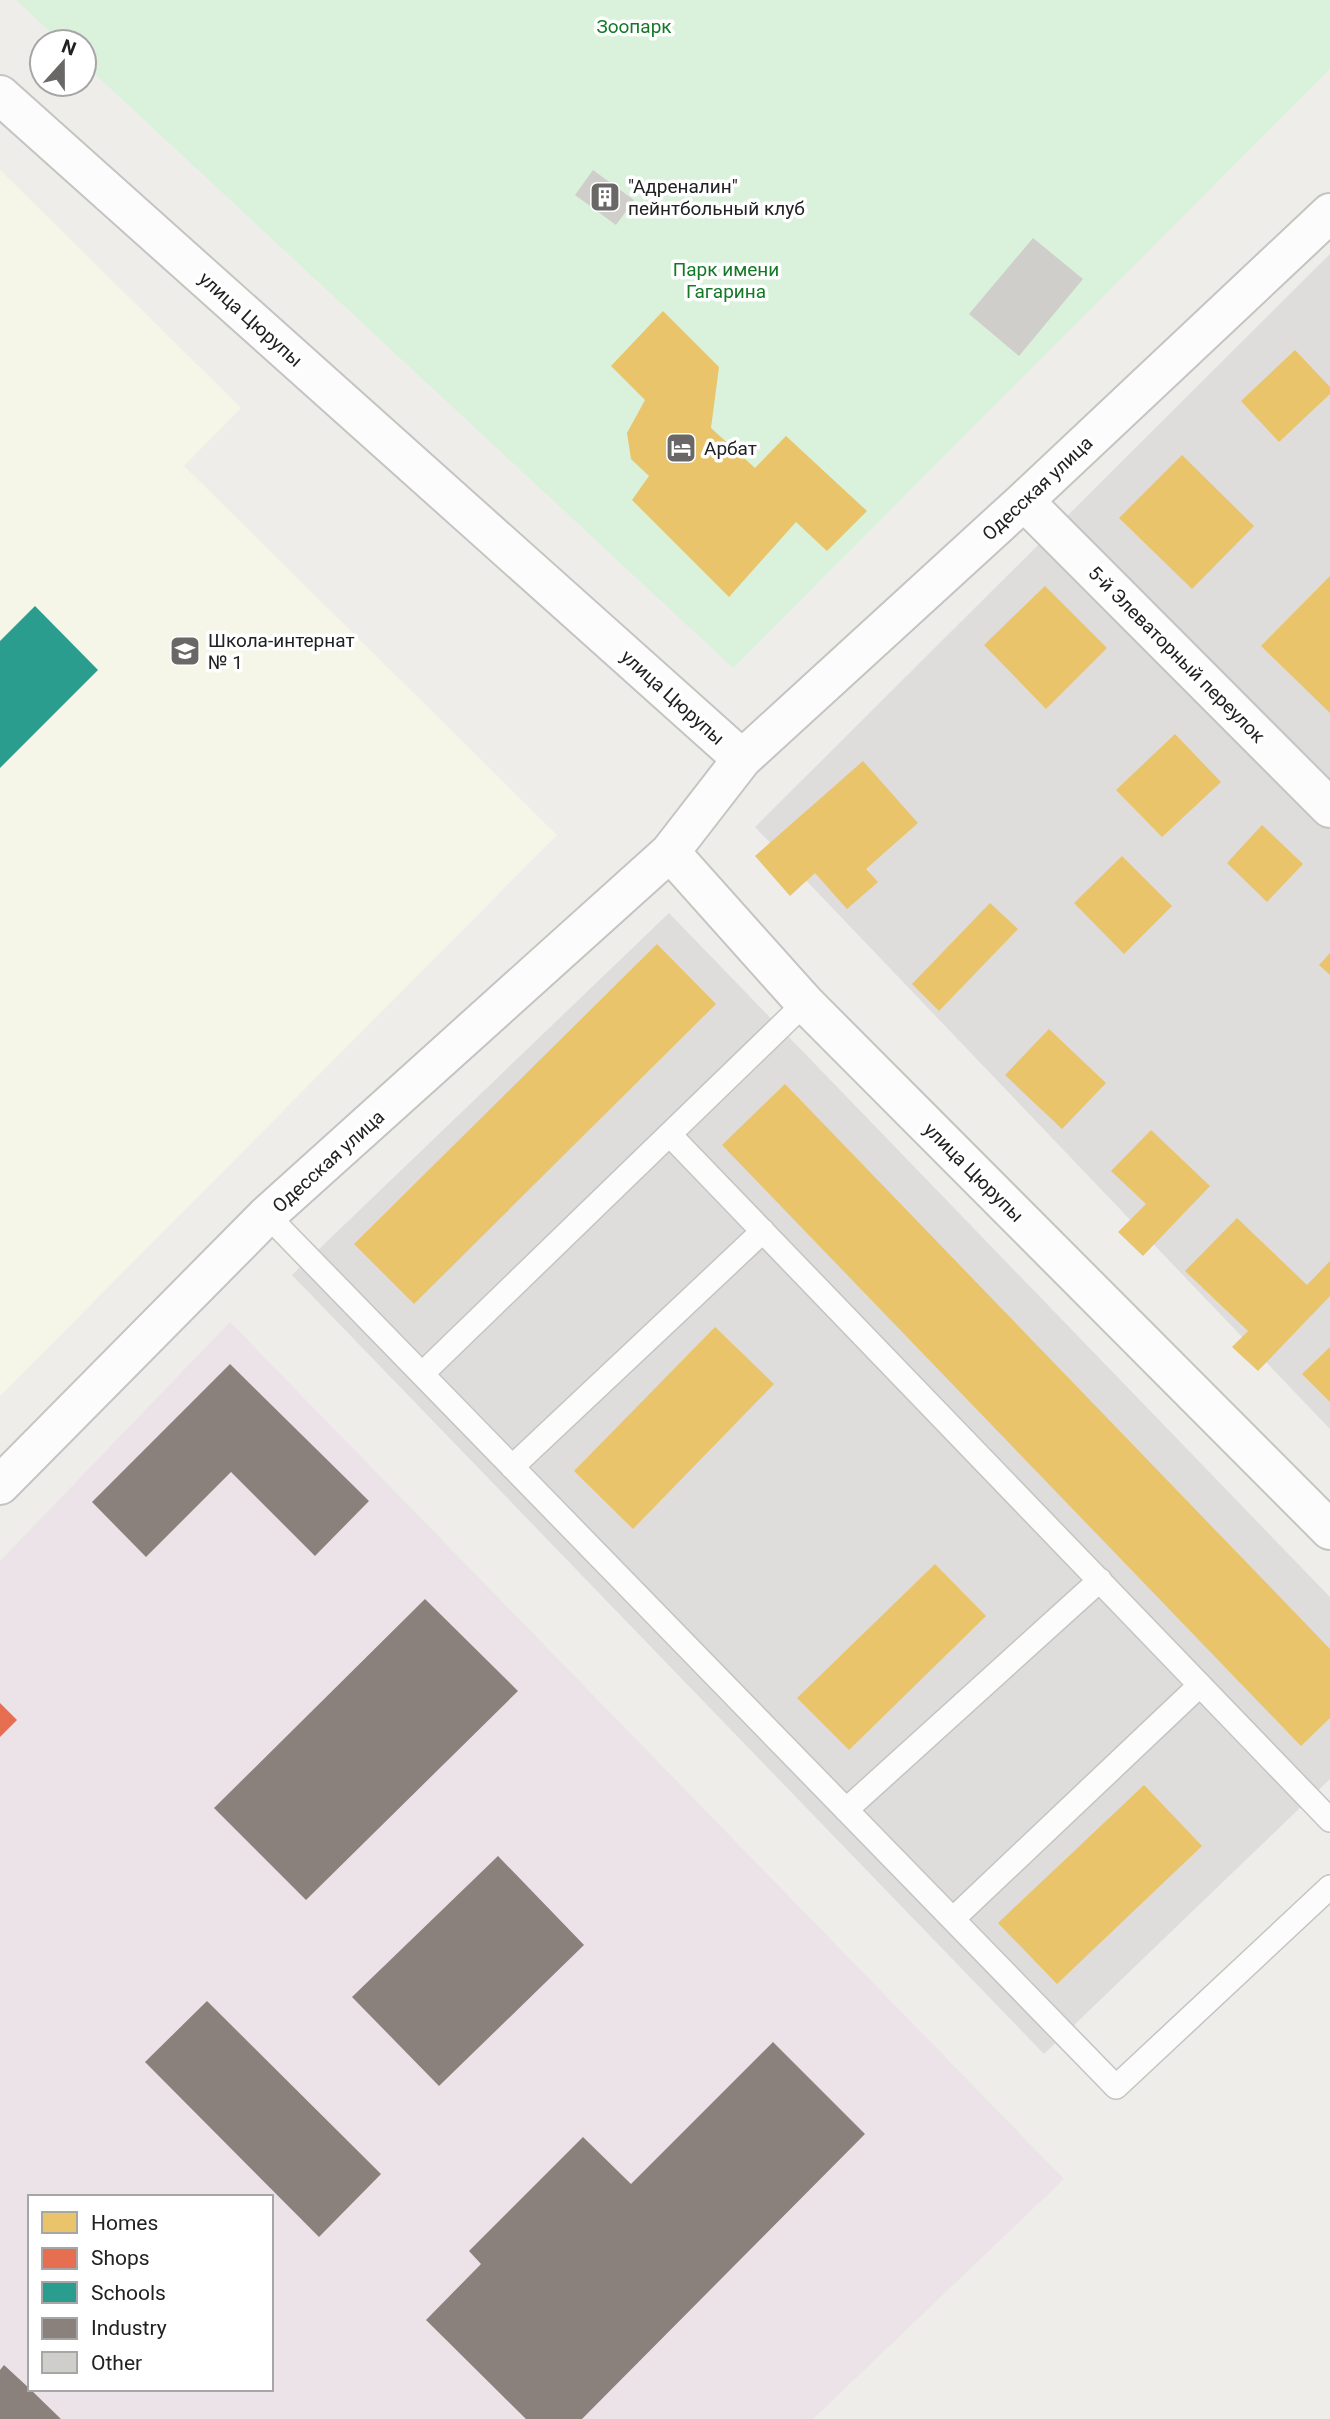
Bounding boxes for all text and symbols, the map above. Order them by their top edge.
park label: Зоопарк [596,15,672,38]
north arrow [28,28,98,98]
text: N [59,34,79,61]
place label: "Адреналин" пейнтбольный клуб [628,175,805,220]
building icon: "Адреналин" пейнтбольный клуб [588,180,622,214]
park label: Парк имени Гагарина [673,258,779,303]
street label: улица Цюрупы [194,267,307,372]
hotel icon: Арбат [664,431,698,465]
street label: Одесская улица [977,431,1097,545]
place label: Арбат [704,437,757,460]
street label: 5-й Элеваторный переулок [1084,561,1270,748]
place label: Школа-интернат № 1 [208,629,355,674]
school or university icon: Школа-интернат № 1 [168,634,202,668]
street label: улица Цюрупы [616,645,729,750]
street label: Одесская улица [268,1105,389,1218]
street label: улица Цюрупы [919,1118,1028,1227]
legend [28,2195,273,2391]
text: Homes [91,2211,158,2235]
text: Shops [91,2246,150,2270]
text: Schools [91,2281,166,2305]
text: Industry [91,2316,167,2340]
text: Other [91,2351,142,2375]

